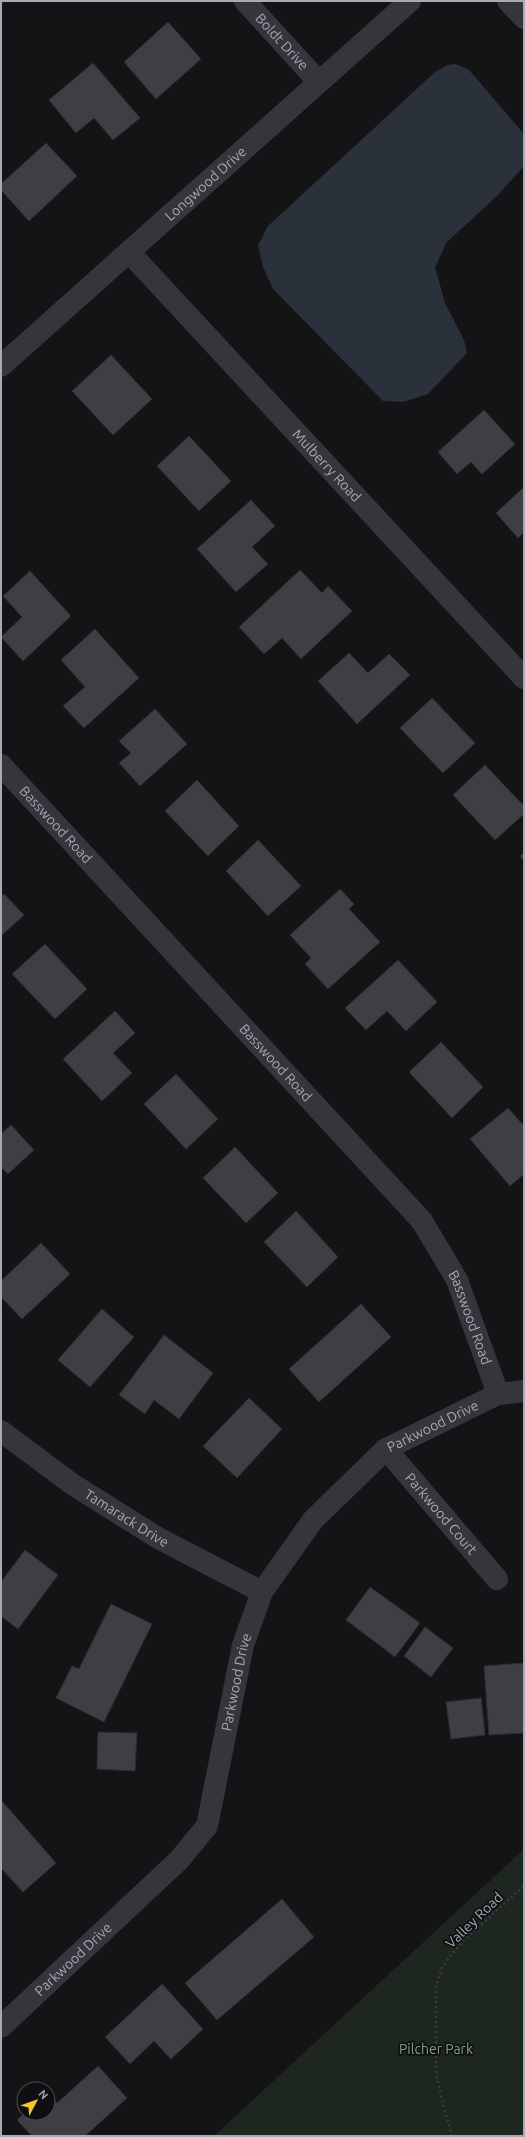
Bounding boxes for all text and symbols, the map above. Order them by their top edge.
street label: Boldt Drive [252,10,312,73]
street label: Longwood Drive [162,143,249,224]
street label: Mulberry Road [289,426,364,505]
street label: Basswood Road [16,783,95,866]
street label: Basswood Road [236,1021,315,1104]
street label: Basswood Road [445,1267,495,1367]
street label: Parkwood Drive [384,1397,481,1455]
street label: Parkwood Court [402,1470,481,1558]
street label: Tamarack Drive [82,1486,171,1550]
street label: Parkwood Drive [218,1631,255,1732]
street label: Valley Road [442,1889,506,1951]
street label: Parkwood Drive [31,1919,115,1999]
park label: Pilcher Park [399,2041,473,2057]
north arrow [16,2081,56,2121]
text: N [36,2087,51,2101]

